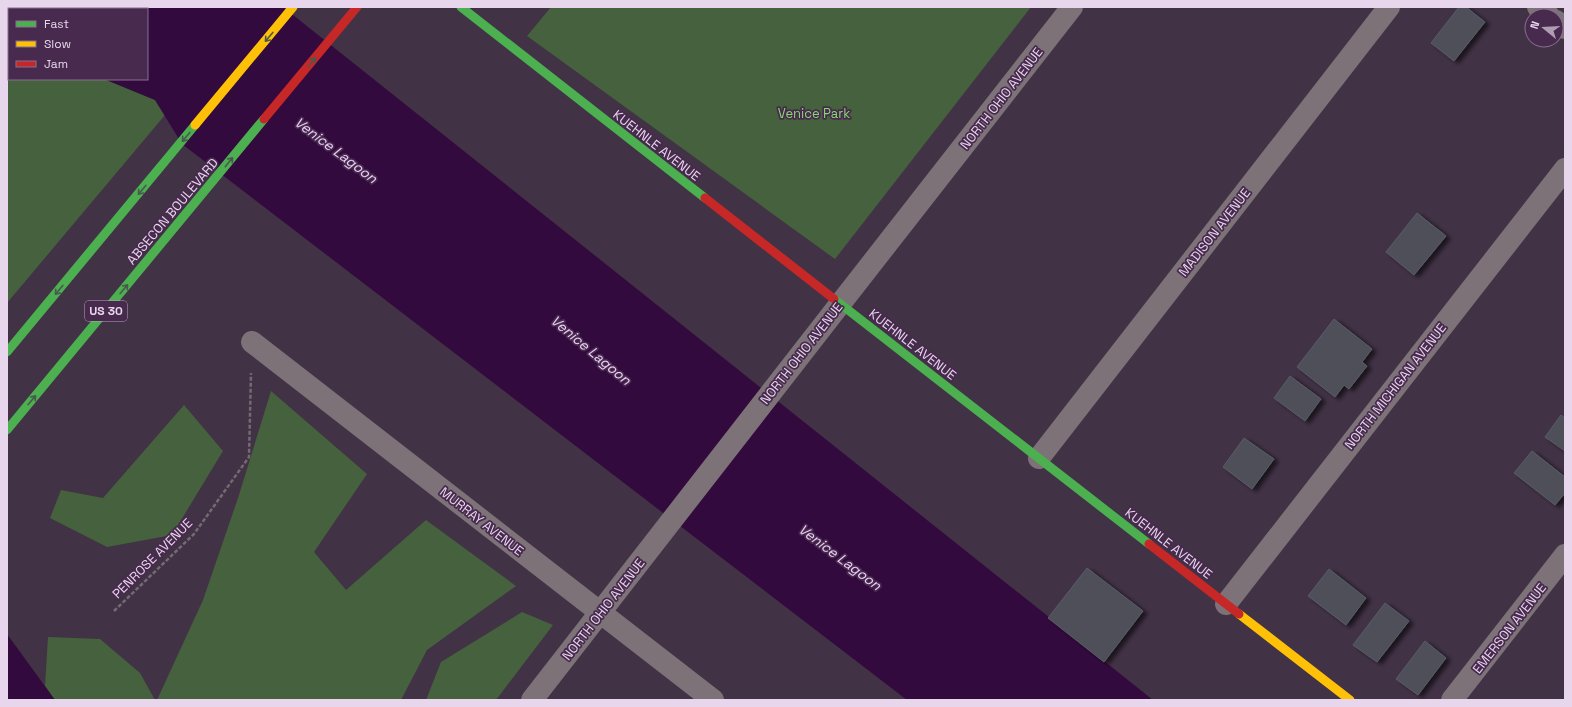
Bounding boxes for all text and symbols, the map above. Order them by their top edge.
legend [8,8,148,80]
north arrow [1524,8,1564,48]
text: Fast [44,16,69,32]
text: N [1527,19,1542,31]
one-way arrow [264,32,273,42]
text: Slow [44,36,71,52]
street label: NORTH OHIO AVENUE [956,44,1046,153]
text: Jam [44,56,68,72]
one-way arrow [307,56,316,67]
park label: Venice Park [778,105,850,122]
street label: KUEHNLE AVENUE [610,106,704,185]
water label: Venice Lagoon [291,113,381,187]
one-way arrow [181,132,190,142]
street label: ABSECON BOULEVARD [123,155,222,268]
one-way arrow [225,157,234,168]
one-way arrow [137,184,146,195]
street label: MADISON AVENUE [1175,185,1254,280]
one-way arrow [54,284,63,295]
one-way arrow [119,284,128,295]
street label: NORTH OHIO AVENUE [756,299,846,408]
road number: US 30 [85,301,127,321]
street label: KUEHNLE AVENUE [866,305,960,384]
water label: Venice Lagoon [547,311,635,389]
street label: NORTH MICHIGAN AVENUE [1341,320,1450,453]
one-way arrow [27,395,36,406]
street label: MURRAY AVENUE [436,483,527,559]
street label: KUEHNLE AVENUE [1122,504,1216,583]
street label: PENROSE AVENUE [109,515,196,602]
water label: Venice Lagoon [795,520,885,594]
street label: NORTH OHIO AVENUE [558,555,648,664]
street label: EMERSON AVENUE [1469,580,1550,677]

